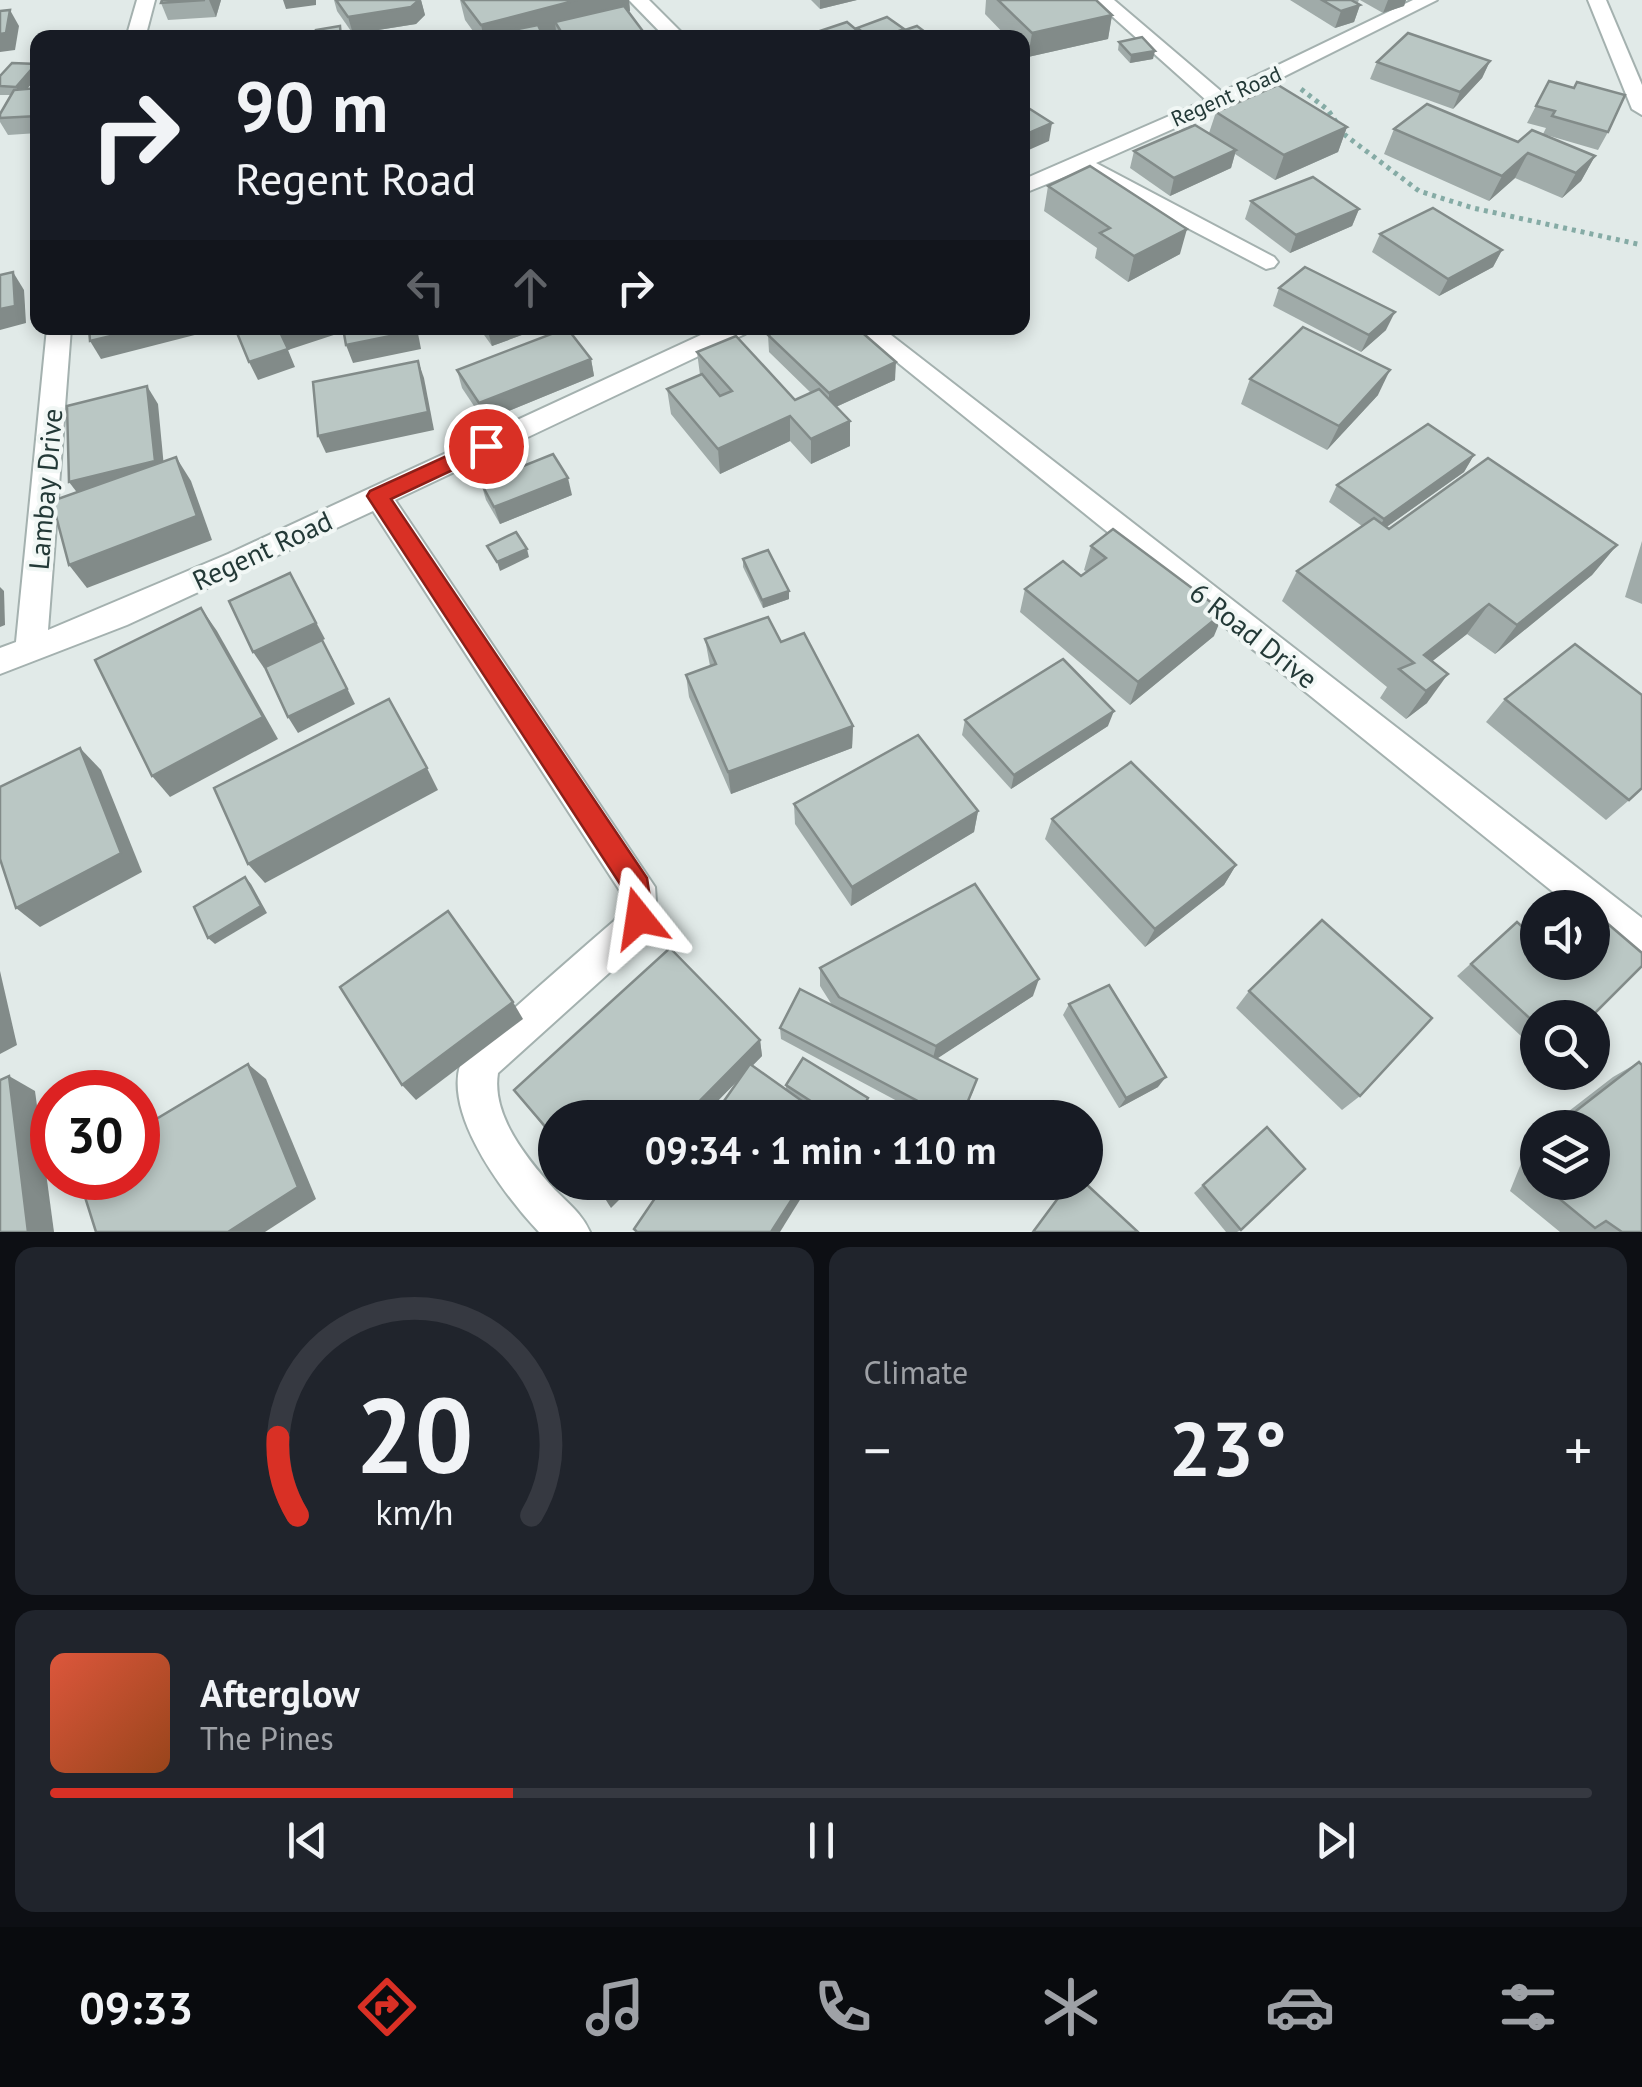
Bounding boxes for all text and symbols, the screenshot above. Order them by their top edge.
street label: Regent Road [1166,59,1286,133]
text: 90 m [235,61,388,151]
icon: right [70,70,200,200]
text: Regent Road [235,149,476,207]
icon: left [398,260,453,315]
icon: ahead [503,260,558,315]
icon: right [608,260,663,315]
pin [444,404,529,489]
street label: Lambay Drive [20,407,70,571]
icon: arrive [459,419,514,474]
street label: Regent Road [186,502,338,598]
street label: 6 Road Drive [1183,574,1325,696]
position arrow [587,866,691,970]
map controls [1520,890,1610,1200]
button: sound [1520,890,1610,980]
button: search [1520,1000,1610,1090]
speed limit sign: 30 [30,1070,160,1200]
button: layers [1520,1110,1610,1200]
text: 09:34 · 1 min · 110 m [645,1125,996,1174]
text: Climate [864,1351,968,1393]
text: 20 [355,1367,473,1502]
text: 23° [1169,1400,1287,1497]
text: − [864,1414,891,1485]
text: + [1564,1414,1592,1485]
text: km/h [375,1489,453,1535]
text: Afterglow [200,1668,360,1717]
text: The Pines [200,1717,334,1759]
icon: previous [280,1813,335,1868]
icon: pause [794,1813,849,1868]
icon: next [1308,1813,1363,1868]
icon: directions [352,1972,422,2042]
icon: music [580,1972,650,2042]
icon: phone [808,1972,878,2042]
icon: climate [1036,1972,1106,2042]
icon: car [1265,1972,1335,2042]
icon: filters [1493,1972,1563,2042]
text: 09:33 [79,1978,193,2036]

